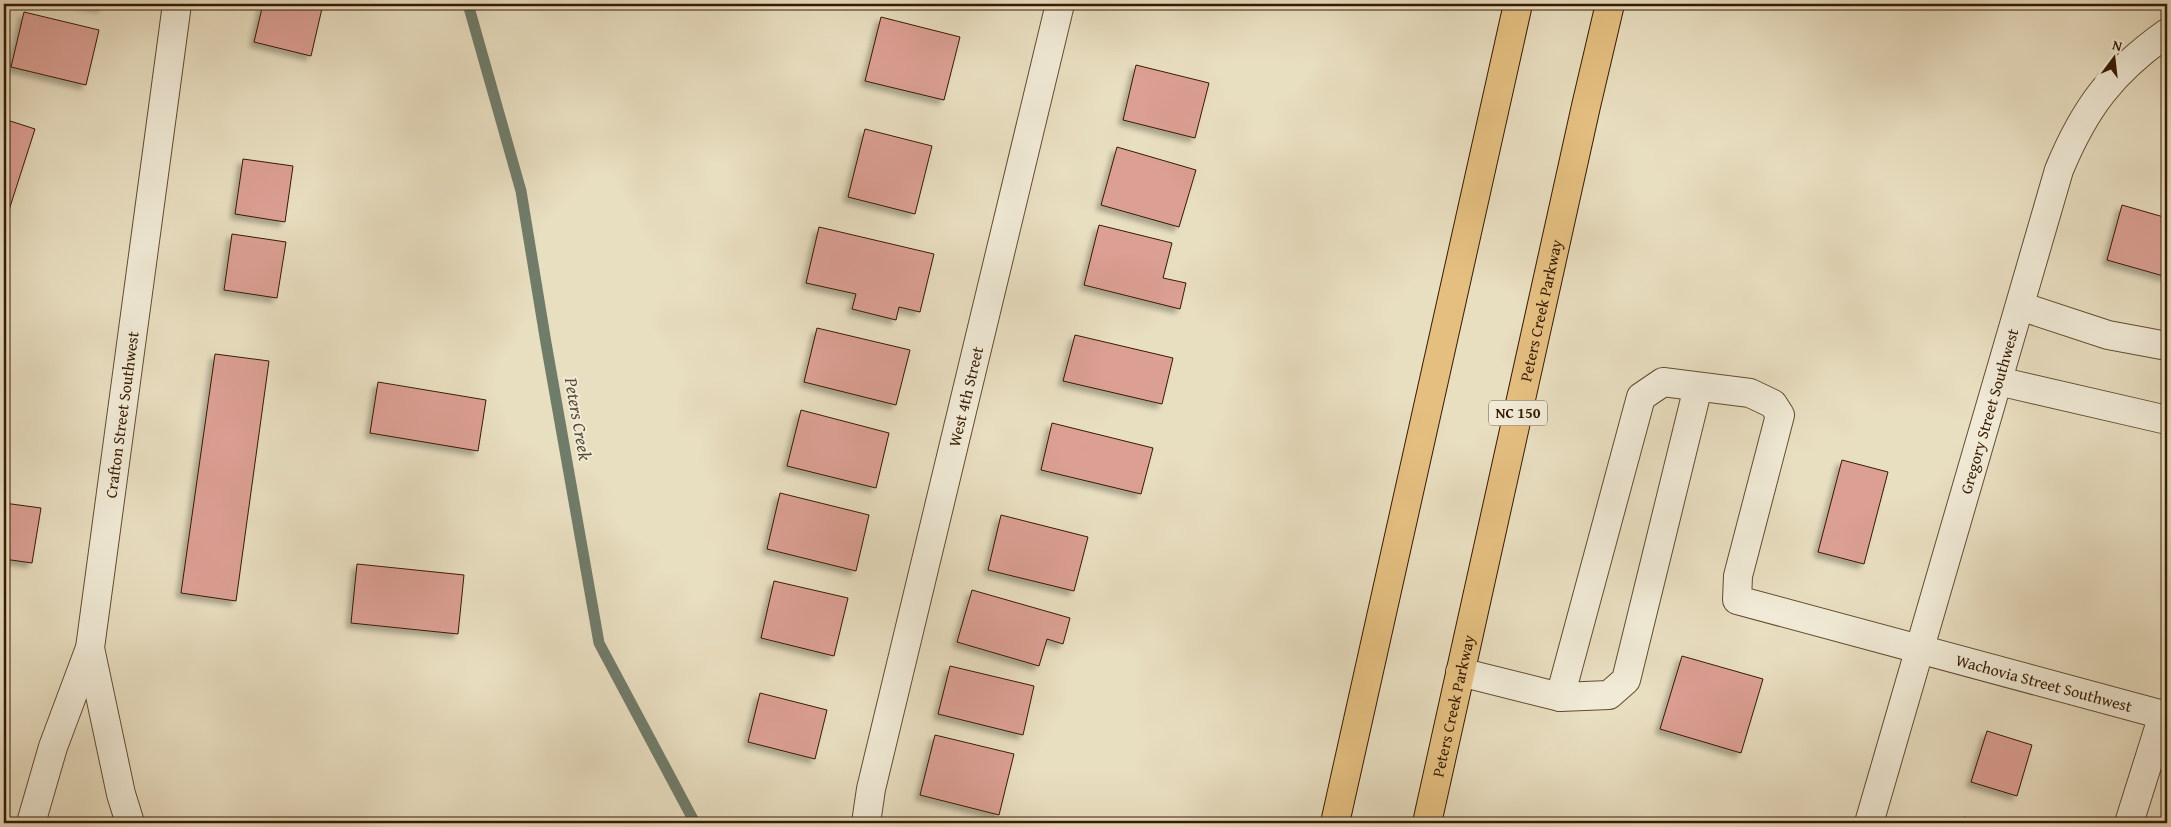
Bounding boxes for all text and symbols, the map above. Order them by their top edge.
north arrow [2088,32,2138,82]
text: N [2110,35,2125,56]
street label: Peters Creek Parkway [1513,237,1568,384]
street label: Gregory Street Southwest [1953,325,2024,497]
street label: Crafton Street Southwest [98,330,145,500]
street label: West 4th Street [942,344,989,449]
water label: Peters Creek [558,374,599,463]
road number: NC 150 [1489,400,1547,426]
street label: Peters Creek Parkway [1426,632,1480,779]
street label: Wachovia Street Southwest [1953,648,2135,718]

